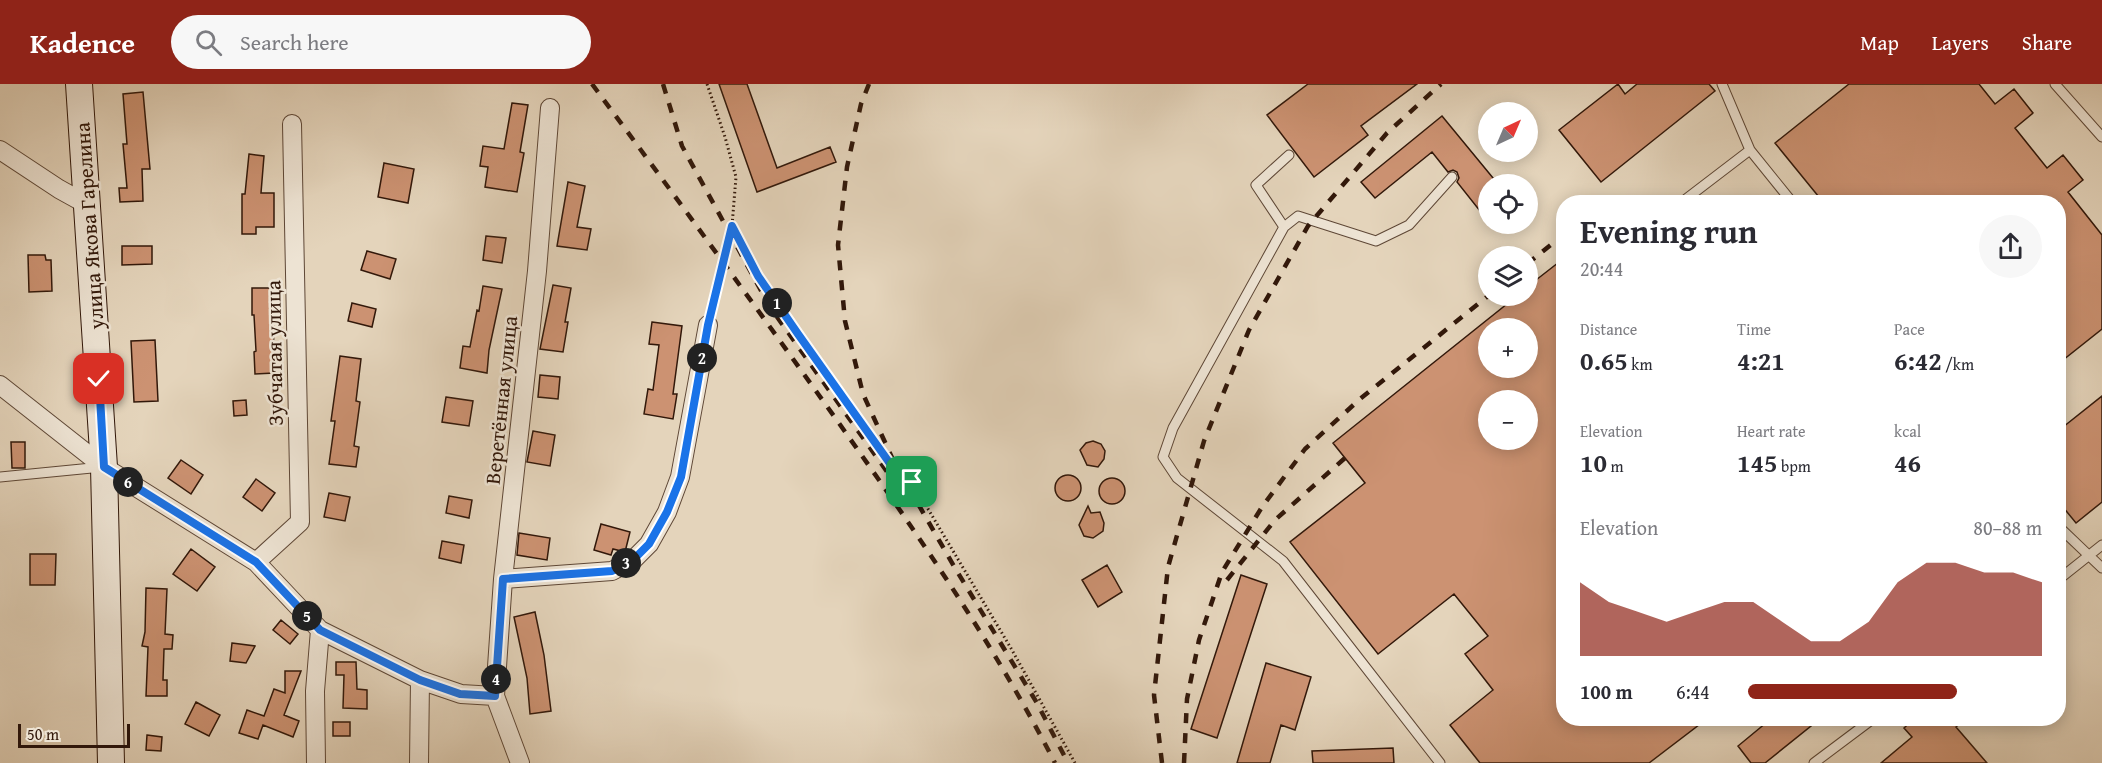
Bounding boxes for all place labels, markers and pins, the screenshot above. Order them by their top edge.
pin: 1 [762,288,792,318]
pin: 2 [687,343,717,373]
pin [73,353,124,404]
pin [886,456,937,507]
pin: 6 [113,467,143,497]
pin: 3 [611,548,641,578]
pin: 5 [292,601,322,631]
pin: 4 [481,664,511,694]

